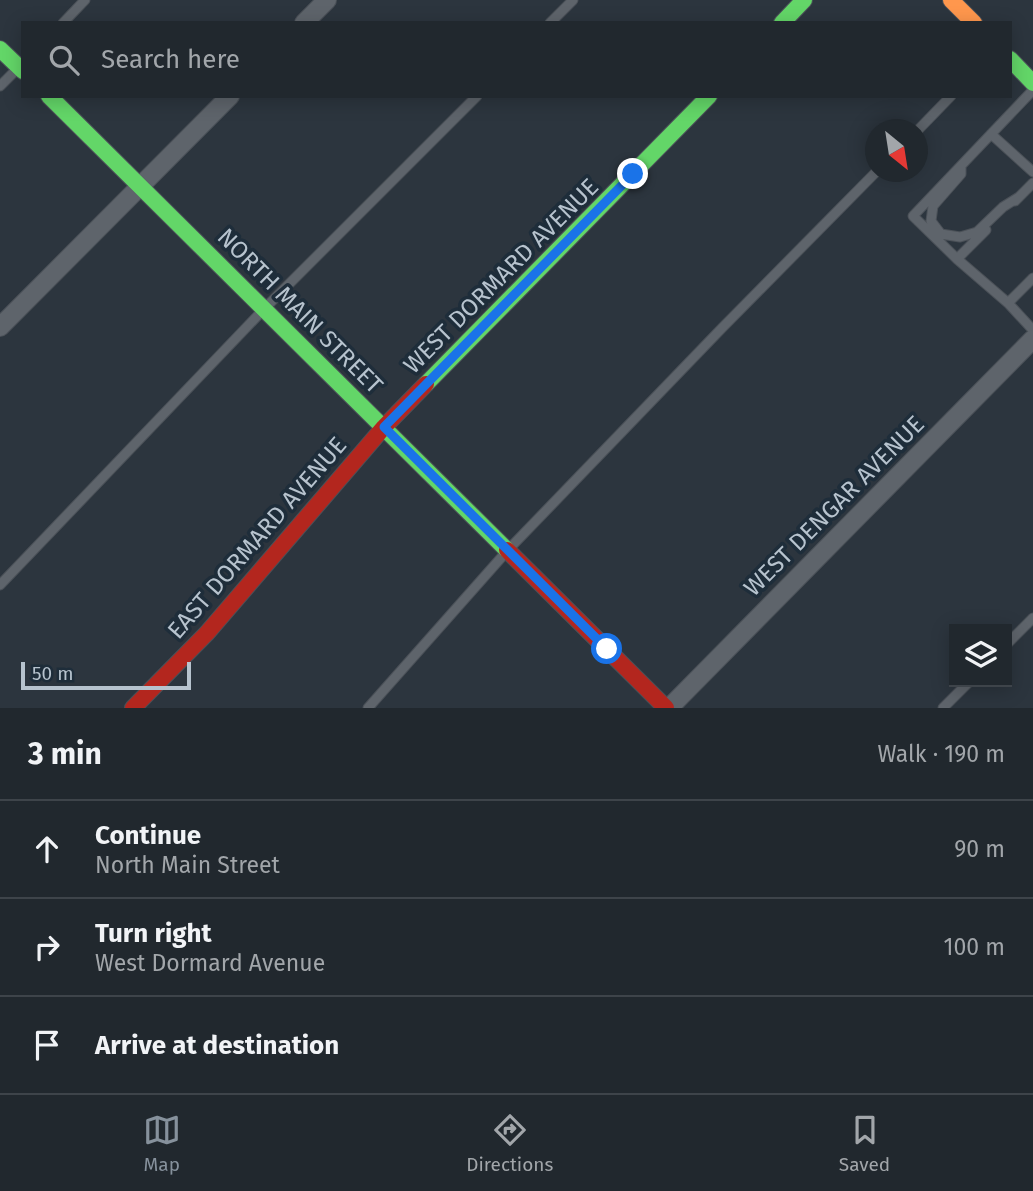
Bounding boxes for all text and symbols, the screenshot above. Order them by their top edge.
search box [21,21,1012,98]
icon: search [45,41,83,79]
text: Search here [101,44,240,75]
north arrow [865,119,928,182]
route end [617,158,648,189]
street label: WEST DORMARD AVENUE [398,173,604,379]
street label: NORTH MAIN STREET [212,223,389,400]
street label: WEST DENGAR AVENUE [738,410,930,602]
street label: EAST DORMARD AVENUE [162,431,352,645]
map controls [949,624,1012,687]
button: layers [949,624,1012,687]
route start [591,633,622,664]
scale bar [21,659,191,691]
text: 50 m [32,662,73,685]
text: 3 min [28,736,102,772]
text: Walk · 190 m [878,740,1005,768]
text: Continue [95,820,201,851]
icon: ahead [28,830,66,868]
text: 90 m [954,835,1005,863]
text: North Main Street [95,851,280,879]
text: Turn right [95,918,212,949]
icon: right [28,928,66,966]
text: 100 m [944,933,1005,961]
text: West Dormard Avenue [95,949,325,977]
icon: arrive [28,1026,66,1064]
text: Arrive at destination [95,1030,339,1061]
tab: Map [143,1111,181,1176]
tab: Directions [466,1111,553,1176]
tab: Saved [839,1111,890,1176]

